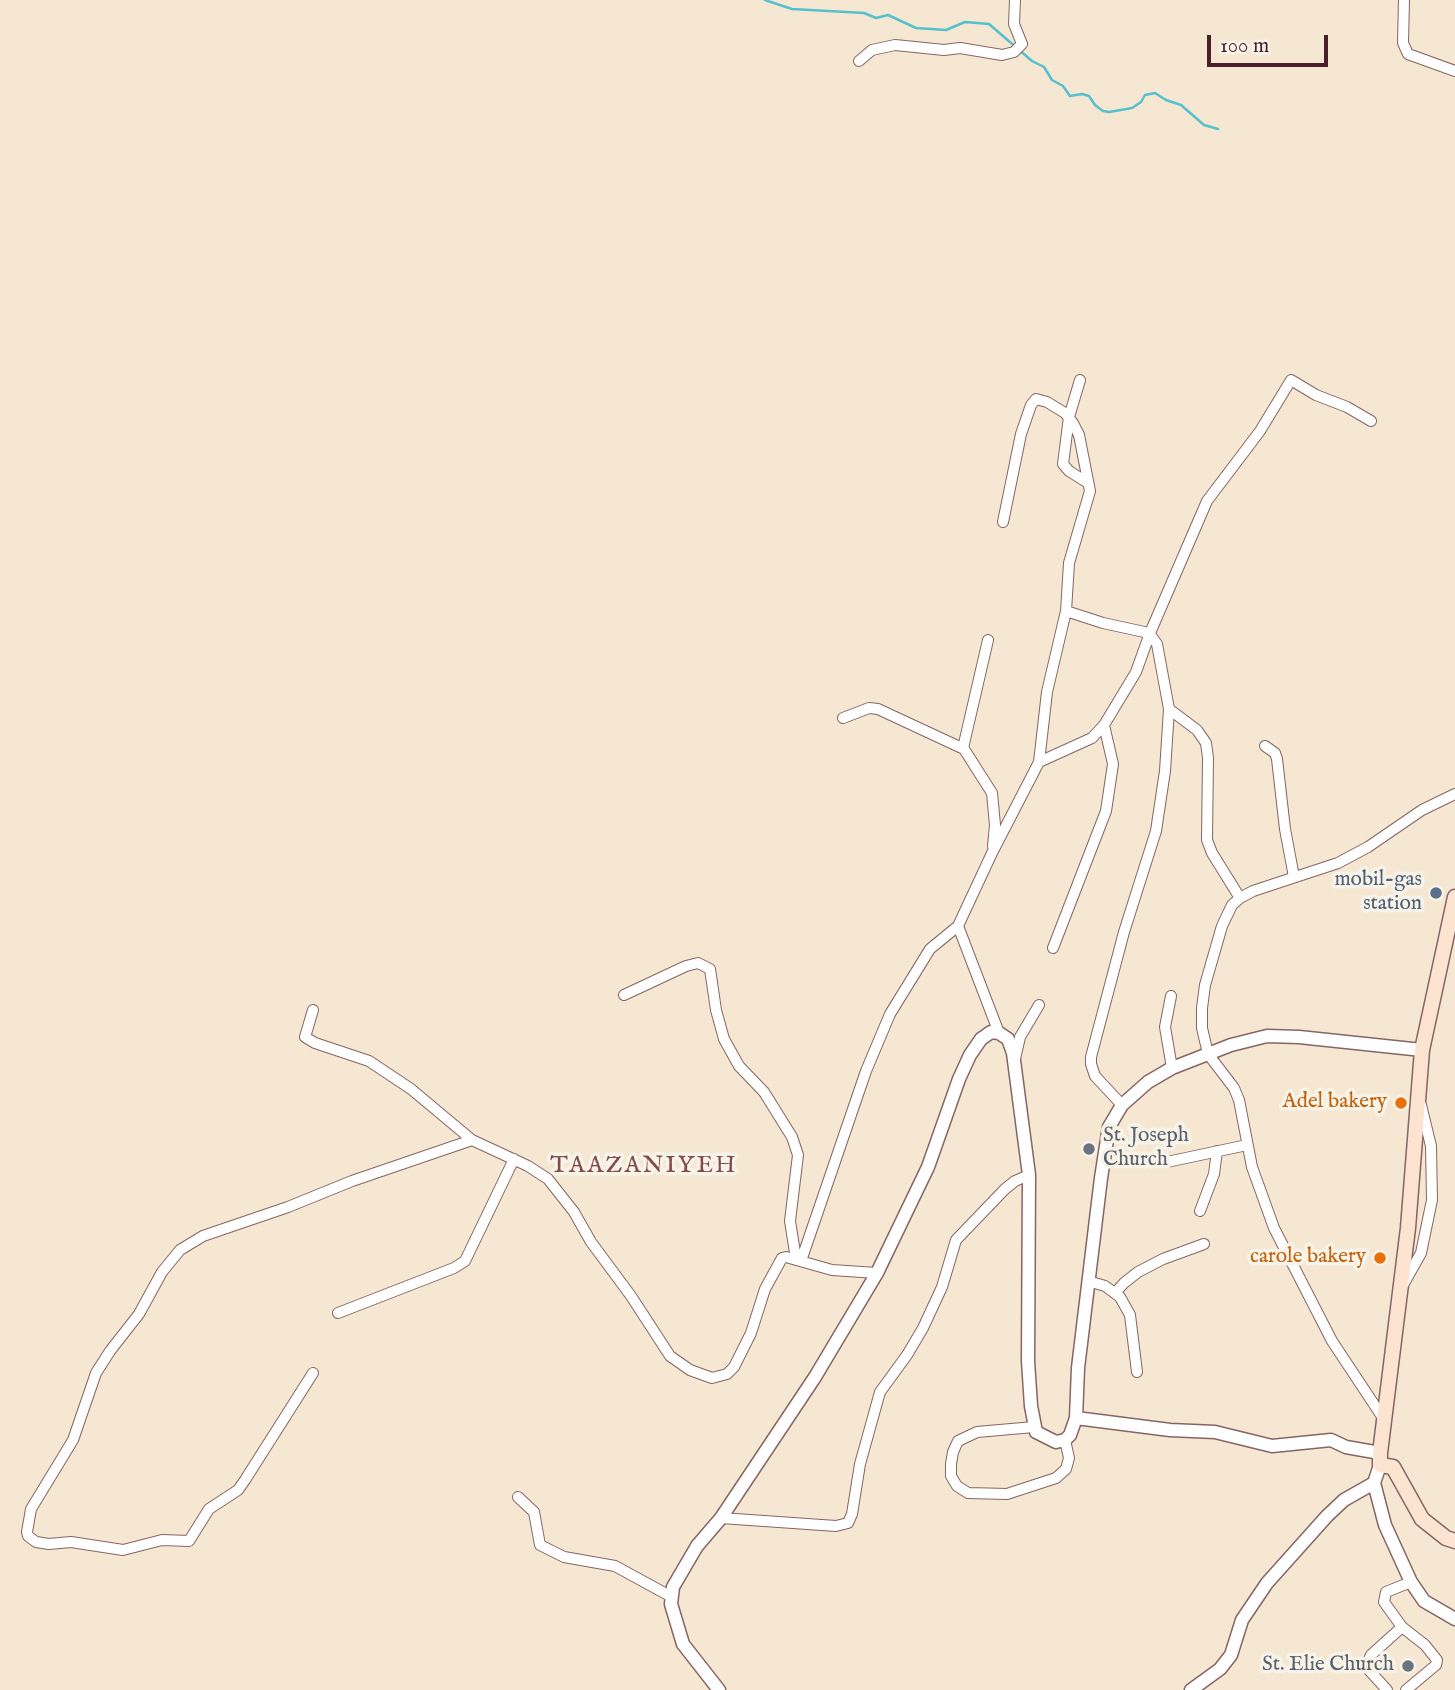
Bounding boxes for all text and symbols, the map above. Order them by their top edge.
scale bar [1210,21,1331,65]
text: 100 m [1220,33,1269,60]
place label: mobil-gas station [1334,868,1422,918]
marker: mobil-gas station [1428,885,1444,901]
place label: Adel bakery [1283,1090,1387,1116]
marker: Adel bakery [1393,1095,1409,1111]
place label: St. Joseph Church [1103,1124,1189,1174]
marker: St. Joseph Church [1081,1141,1097,1157]
district label: TAAZANIYEH [552,1153,736,1181]
place label: carole bakery [1250,1245,1366,1271]
marker: carole bakery [1372,1250,1388,1266]
place label: St. Elie Church [1262,1653,1394,1679]
marker: St. Elie Church [1400,1658,1416,1674]

